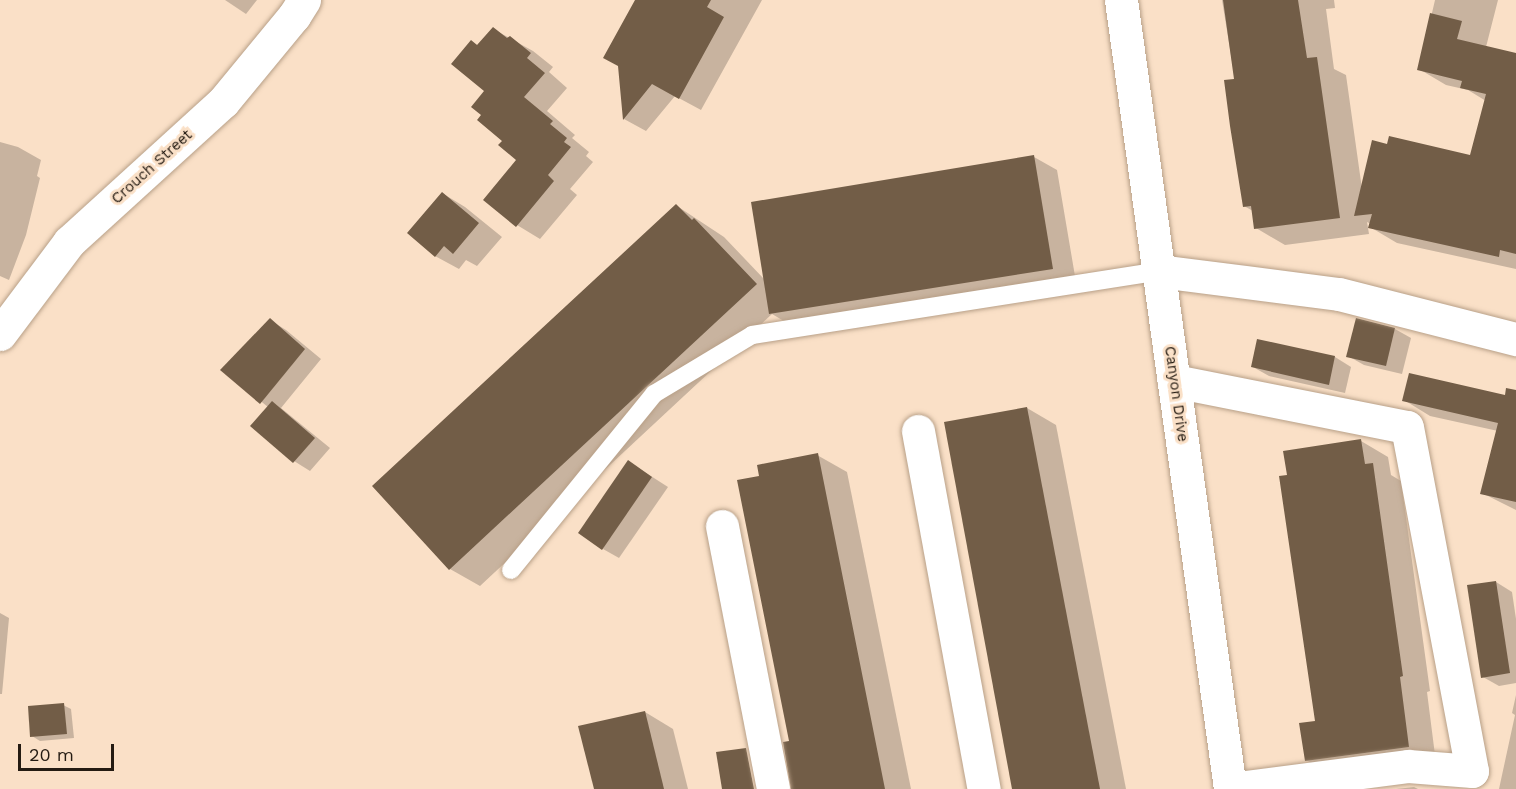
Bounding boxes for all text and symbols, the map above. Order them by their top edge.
street label: Crouch Street [108,126,196,208]
street label: Canyon Drive [1160,345,1192,443]
scale bar [21,732,117,770]
text: 20 m [29,744,74,765]

